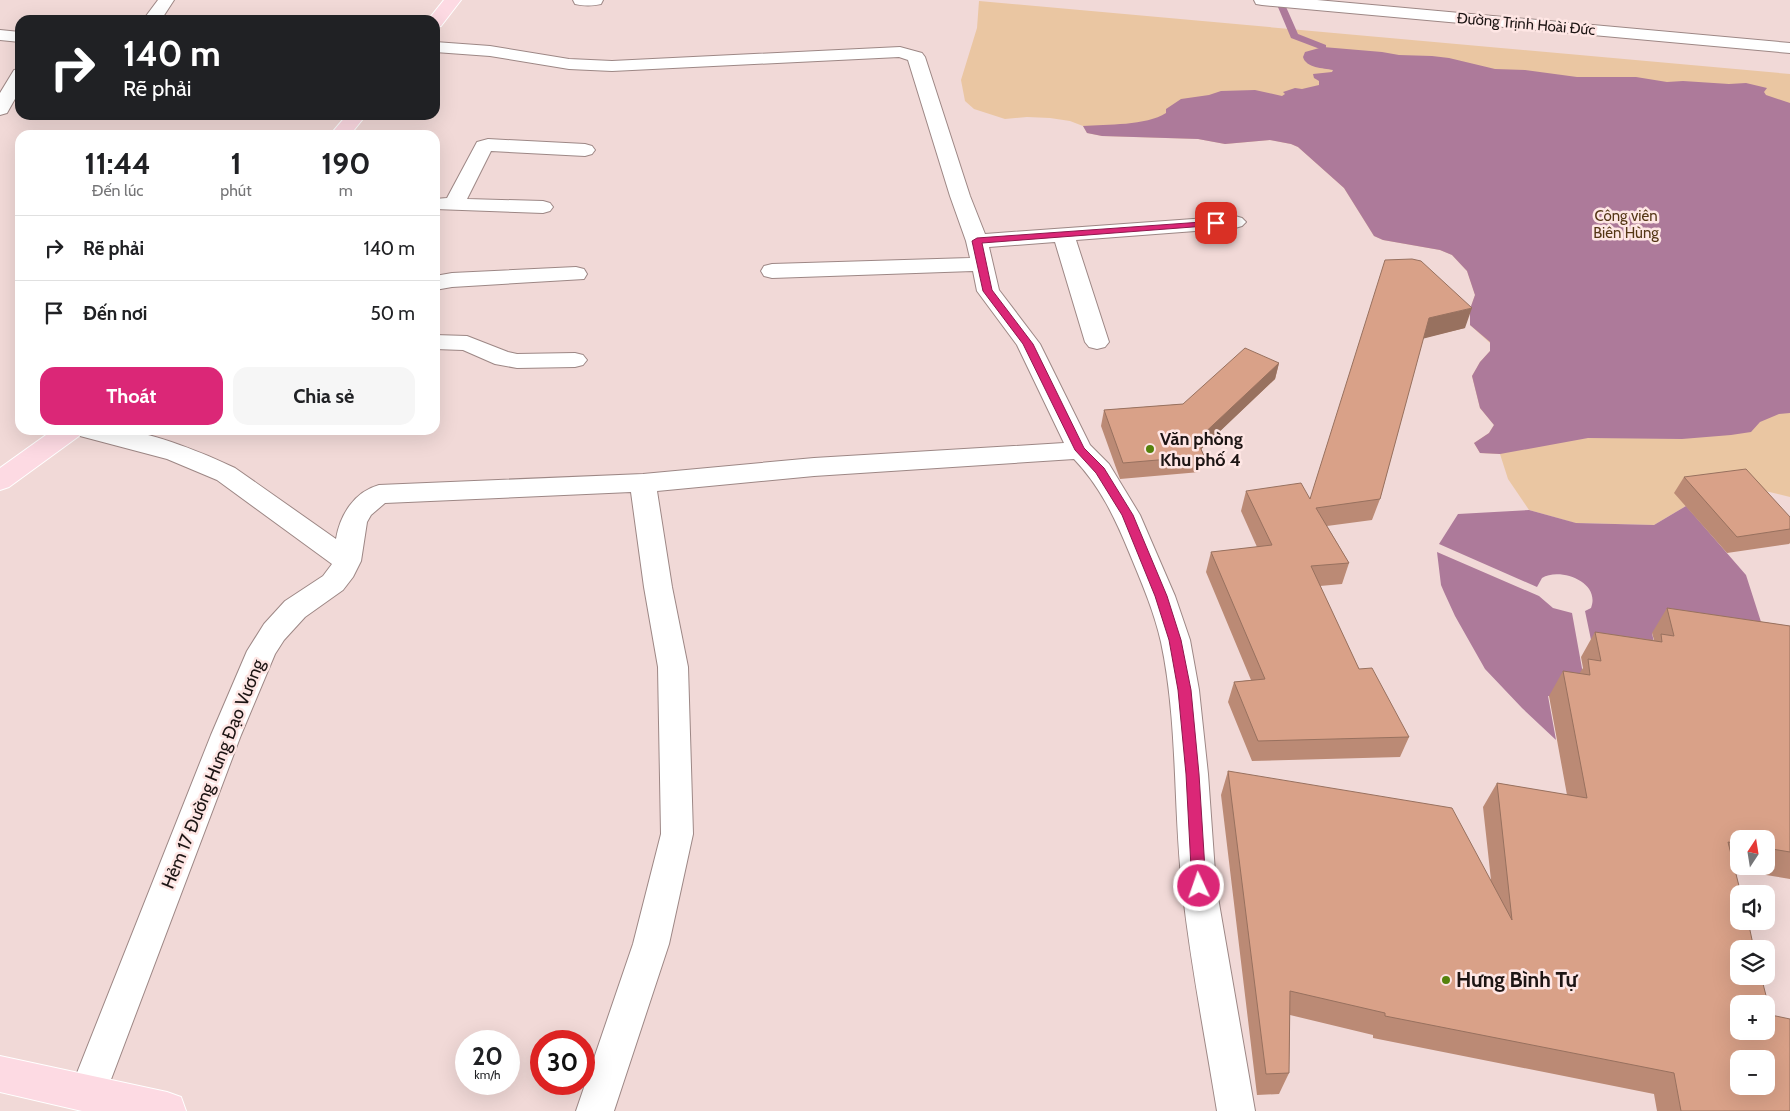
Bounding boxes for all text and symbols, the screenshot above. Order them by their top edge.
street label: Đường Trịnh Hoài Đức [1456,9,1596,39]
text: 140 m [123,32,221,75]
icon: right [40,35,105,100]
text: Rẽ phải [123,75,191,102]
text: 11:44 [85,145,151,182]
text: 1 [230,145,242,182]
text: 190 [321,145,370,182]
text: Đến lúc [92,181,144,200]
text: phút [220,181,252,200]
text: m [339,181,353,200]
pin [1195,202,1237,244]
park label: Công viên Biên Hùng [1593,207,1659,242]
icon: arrive [1202,209,1230,237]
icon: right [40,234,68,262]
text: Rẽ phải [83,237,144,260]
text: 140 m [364,237,415,260]
icon: arrive [40,299,68,327]
text: Đến nơi [83,302,147,325]
text: 50 m [371,302,415,325]
button: Thoát [40,367,223,425]
button: Chia sẻ [233,367,415,425]
place label: Văn phòng Khu phố 4 [1160,428,1243,471]
marker: Văn phòng Khu phố 4 [1144,443,1156,455]
street label: Hẻm 17 Đường Hưng Đạo Vương [157,655,270,892]
north arrow [1730,830,1775,875]
map controls [1730,830,1775,1095]
position arrow [1172,859,1224,911]
button: sound [1730,885,1775,930]
button: layers [1730,940,1775,985]
place label: Hưng Bình Tự [1456,967,1578,992]
marker: Hưng Bình Tự [1440,974,1452,986]
button: + [1730,995,1775,1040]
speed limit sign: 30 [530,1030,595,1095]
text: 20 [472,1041,503,1071]
button: − [1730,1050,1775,1095]
text: km/h [474,1067,501,1082]

